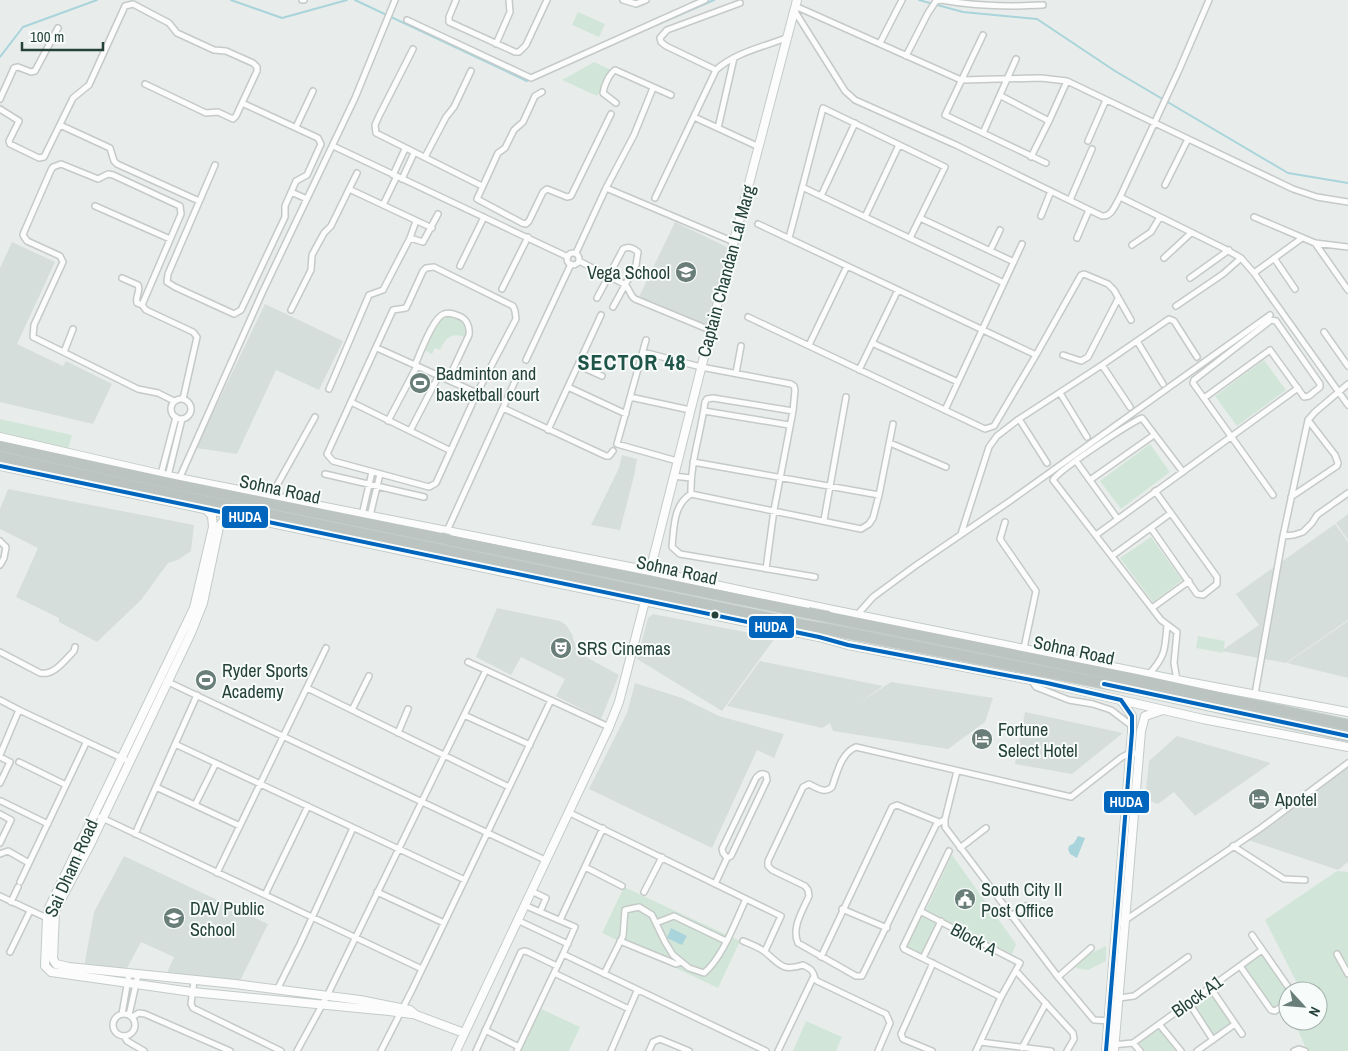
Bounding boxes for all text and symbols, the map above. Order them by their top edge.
scale bar [22,20,104,52]
text: 100 m [30,26,64,47]
street label: Captain Chandan Lal Marg [691,181,761,360]
place label: Vega School [587,260,670,285]
school or university icon: Vega School [674,260,698,284]
district label: SECTOR 48 [578,347,686,377]
place label: Badminton and basketball court [436,361,539,407]
sports icon: Badminton and basketball court [408,371,432,395]
street label: Sohna Road [237,468,323,510]
line badge: HUDA [221,505,269,529]
text: HUDA [228,508,262,526]
street label: Sohna Road [634,549,720,591]
unlabelled marker [710,610,720,620]
line badge: HUDA [748,615,795,639]
text: HUDA [754,618,788,636]
street label: Sohna Road [1031,629,1117,671]
theatre icon: SRS Cinemas [549,636,573,660]
place label: SRS Cinemas [577,636,671,661]
place label: Ryder Sports Academy [221,658,308,704]
sports icon: Ryder Sports Academy [194,668,218,692]
place label: Fortune Select Hotel [998,717,1078,763]
hotel icon: Fortune Select Hotel [970,727,994,751]
hotel icon: Apotel [1247,787,1271,811]
place label: Apotel [1274,787,1317,812]
line badge: HUDA [1103,790,1150,814]
text: HUDA [1109,793,1143,811]
street label: Sai Dham Road [38,815,104,921]
place label: South City II Post Office [981,877,1062,923]
public building icon: South City II Post Office [953,887,977,911]
place label: DAV Public School [190,896,264,942]
school or university icon: DAV Public School [162,906,186,930]
street label: Block A [946,916,1002,962]
street label: Block A1 [1166,969,1228,1023]
north arrow [1278,981,1328,1031]
text: N [1305,1004,1325,1019]

